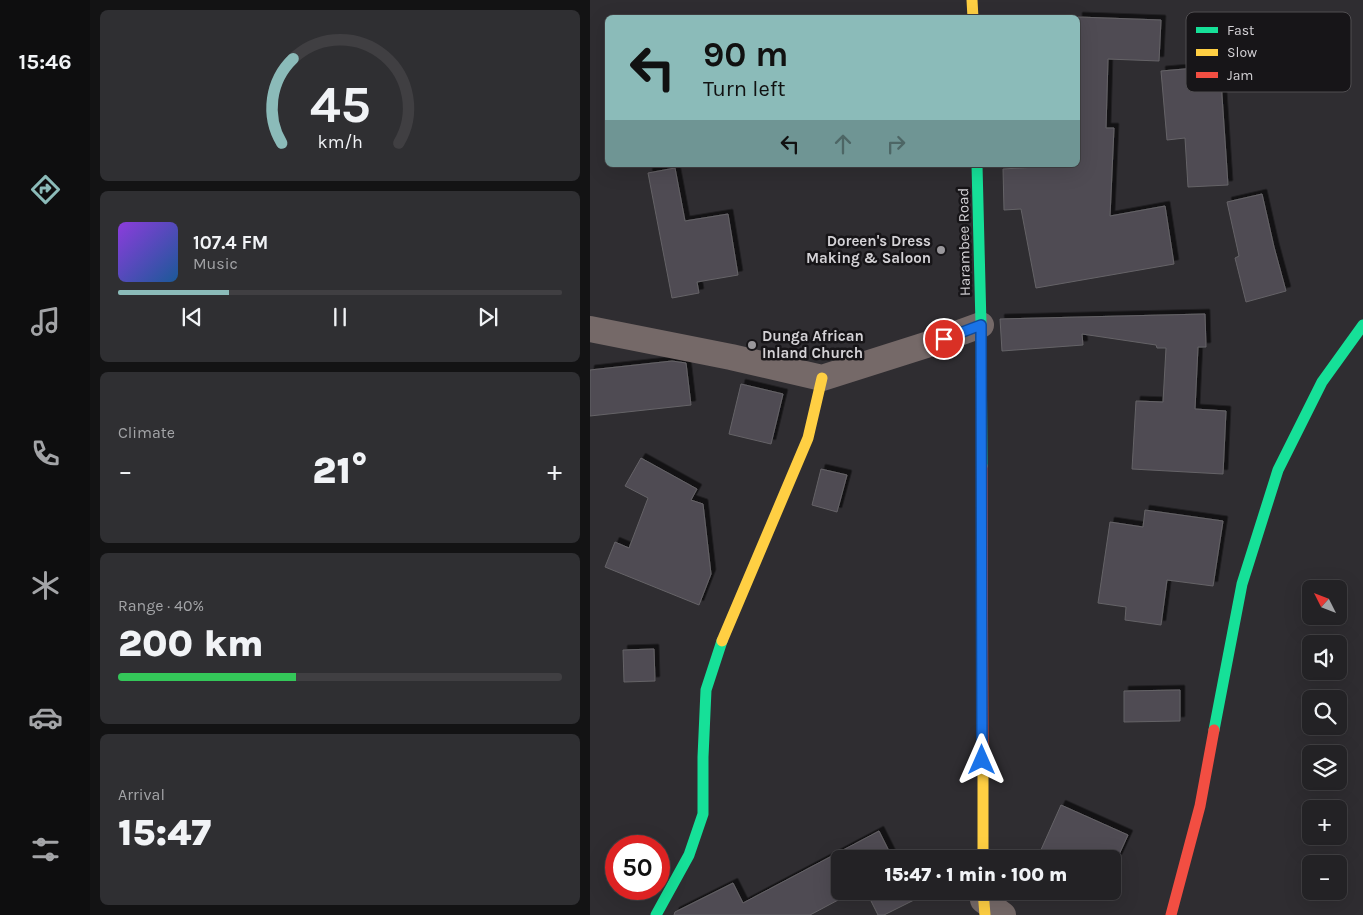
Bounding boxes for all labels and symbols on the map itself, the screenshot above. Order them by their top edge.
legend [1186,12,1351,92]
text: Fast [1227,22,1254,39]
text: Slow [1227,44,1257,61]
text: Jam [1227,67,1253,84]
street label: Harambee Road [954,188,974,296]
place label: Doreen's Dress Making & Saloon [806,232,931,267]
marker: Doreen's Dress Making & Saloon [935,244,947,256]
pin [923,318,965,360]
place label: Dunga African Inland Church [762,327,864,362]
marker: Dunga African Inland Church [746,339,758,351]
north arrow [1302,580,1348,625]
position arrow [955,733,1007,785]
speed limit sign: 50 [605,835,670,900]

